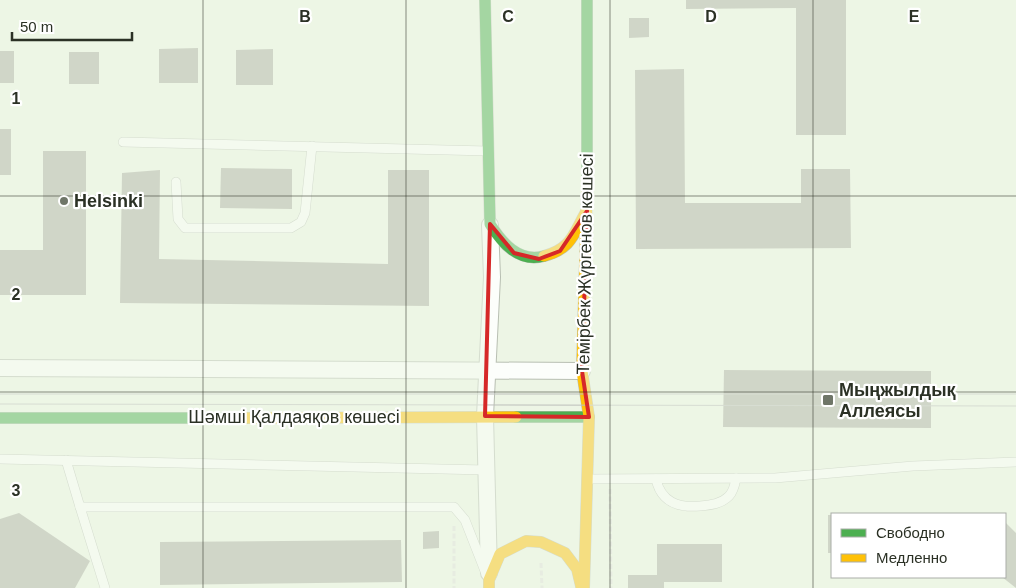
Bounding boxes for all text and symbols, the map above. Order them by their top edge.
text: B [299,8,311,25]
text: C [502,8,514,25]
text: D [705,8,717,25]
text: E [909,8,920,25]
scale bar [12,10,132,42]
text: 50 m [20,18,53,35]
text: 1 [12,90,21,107]
street label: Темірбек Жүргенов көшесі [573,153,597,375]
place label: Helsinki [74,191,143,211]
marker: Helsinki [58,195,70,207]
text: 2 [12,286,21,303]
place label: Мыңжылдық Аллеясы [839,380,957,421]
marker: Мыңжылдық Аллеясы [821,393,835,407]
street label: Шәмші Қалдаяқов көшесі [188,407,400,427]
text: 3 [12,482,21,499]
legend [831,513,1006,578]
text: Свободно [876,524,945,541]
text: Медленно [876,549,947,566]

